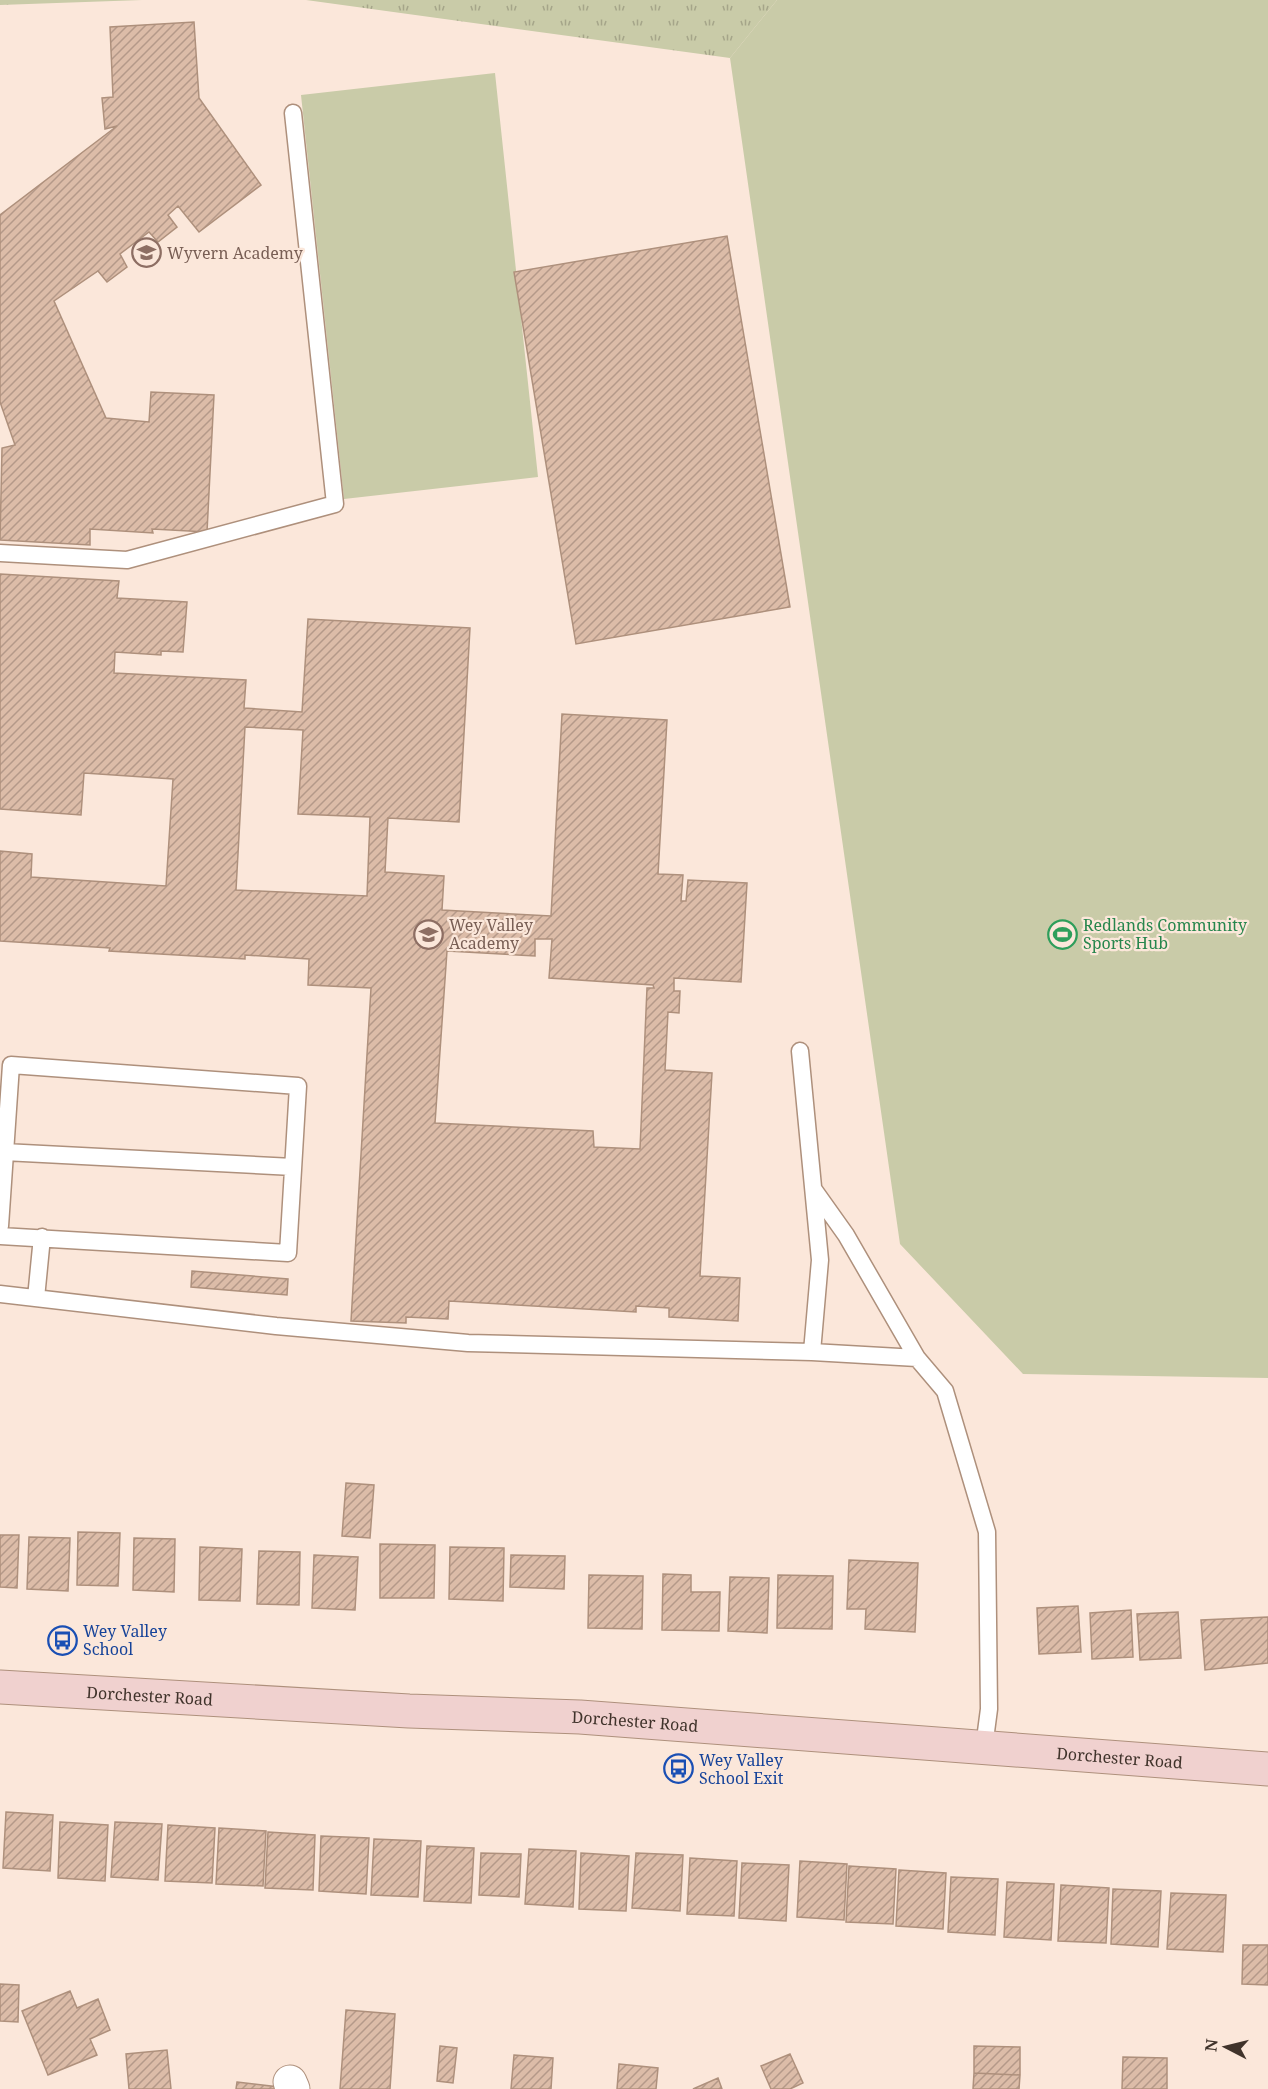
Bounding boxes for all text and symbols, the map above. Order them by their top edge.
school or university icon: Wyvern Academy [130,237,162,269]
place label: Wyvern Academy [167,242,304,264]
place label: Wey Valley Academy [449,914,534,954]
place label: Redlands Community Sports Hub [1083,914,1248,954]
school or university icon: Wey Valley Academy [412,918,444,950]
sports icon: Redlands Community Sports Hub [1046,918,1078,950]
place label: Wey Valley School [83,1620,168,1660]
bus stop icon: Wey Valley School [46,1624,78,1656]
street label: Dorchester Road [86,1681,214,1710]
street label: Dorchester Road [571,1706,699,1737]
street label: Dorchester Road [1056,1742,1184,1774]
place label: Wey Valley School Exit [699,1749,784,1789]
bus stop icon: Wey Valley School Exit [662,1753,694,1785]
north arrow [1196,2017,1256,2077]
text: N [1199,2037,1223,2053]

